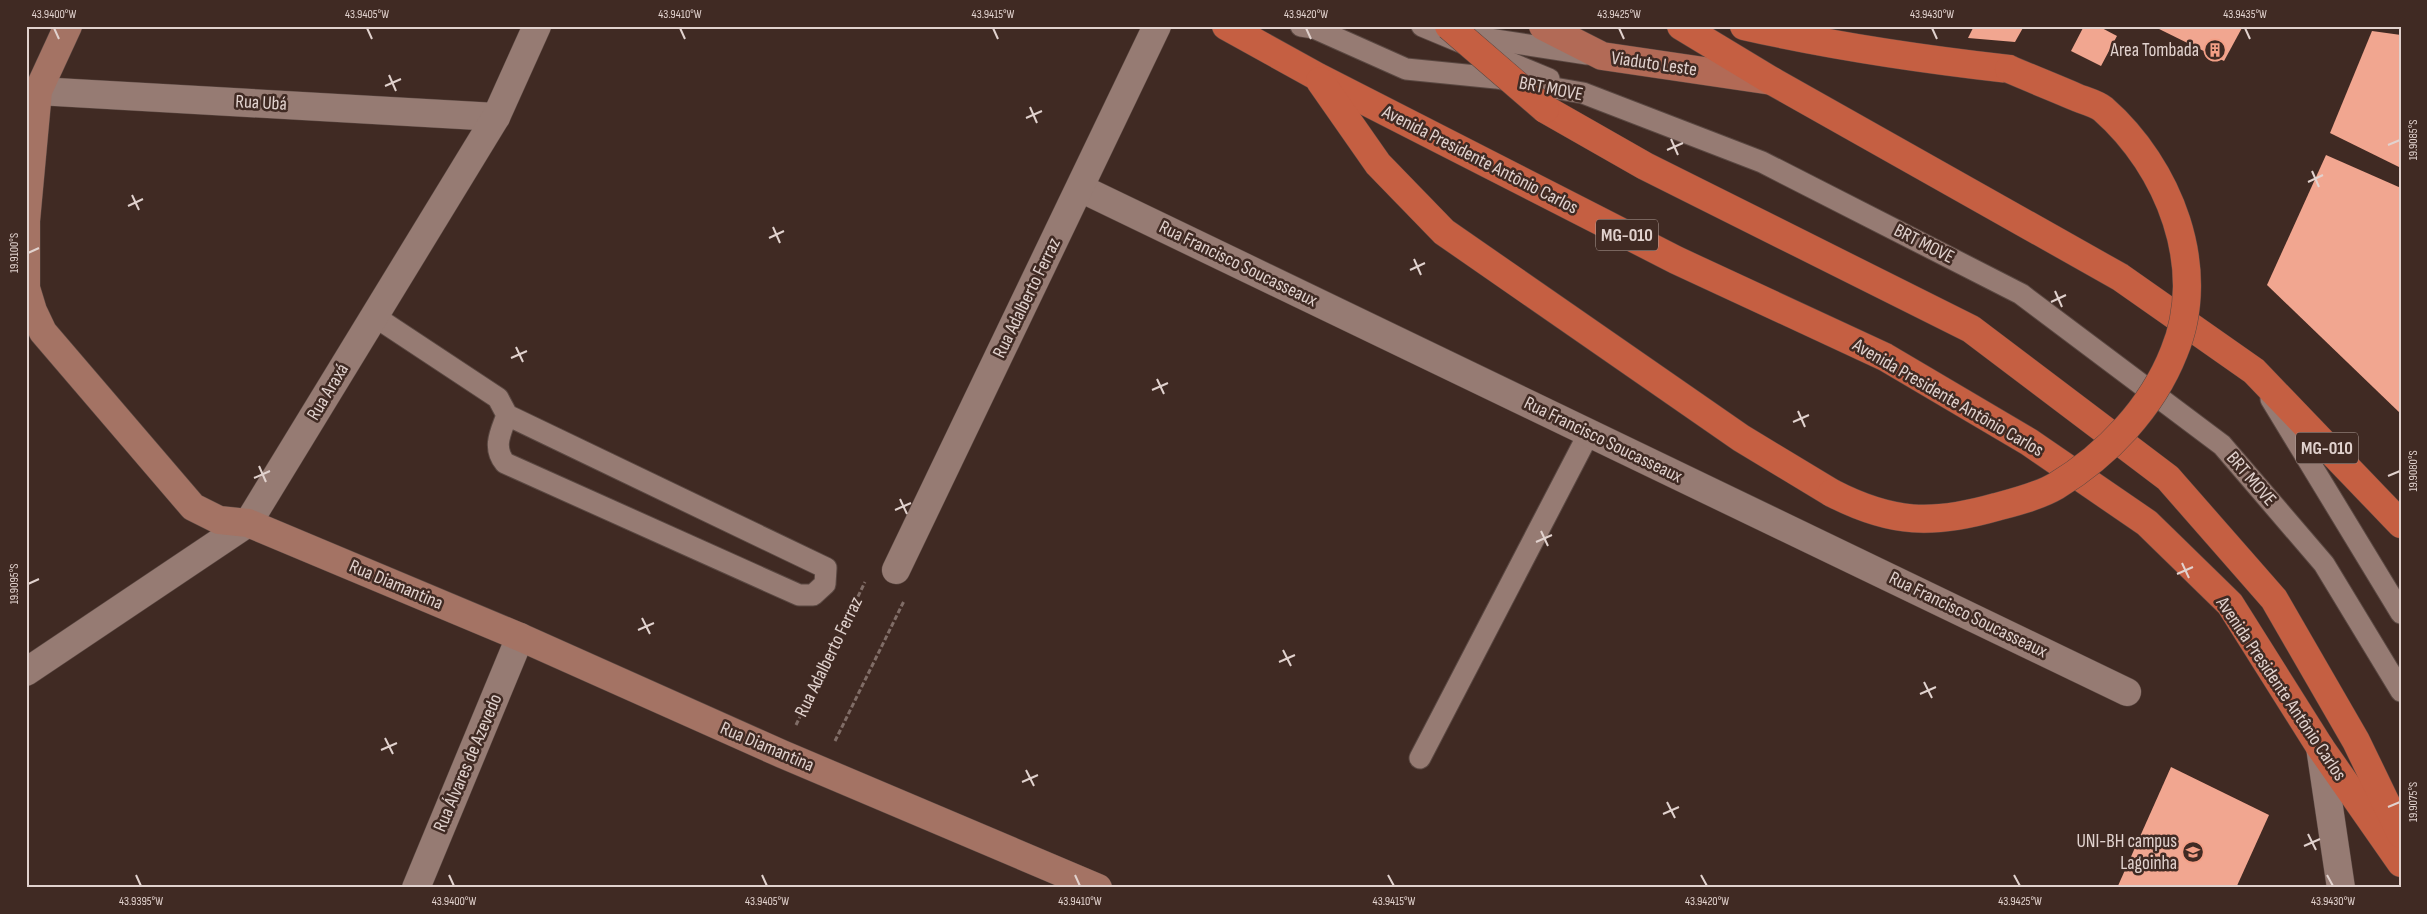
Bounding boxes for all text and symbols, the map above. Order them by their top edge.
text: 43.9400°W [32,7,76,22]
text: 43.9405°W [345,7,389,22]
text: 43.9410°W [658,7,702,22]
text: 43.9415°W [972,7,1015,22]
text: 43.9420°W [1284,7,1328,22]
text: 43.9425°W [1597,7,1641,22]
text: 43.9430°W [1910,7,1954,22]
text: 43.9435°W [2223,7,2267,22]
building icon: Area Tombada [2203,38,2227,62]
place label: Area Tombada [2109,39,2199,62]
street label: Viaduto Leste [1610,47,1698,81]
street label: BRT MOVE [1517,72,1585,106]
street label: Rua Ubá [235,90,287,116]
street label: Avenida Presidente Antônio Carlos [1377,100,1582,220]
text: 19.9085°S [2406,120,2421,160]
street label: Rua Francisco Soucasseaux [1155,216,1321,312]
street label: BRT MOVE [1890,219,1958,269]
road number: MG-010 [1596,220,1658,250]
text: 19.9100°S [7,233,22,273]
street label: Rua Adalberto Ferraz [988,234,1066,362]
street label: Avenida Presidente Antônio Carlos [1848,333,2048,462]
street label: Rua Araxá [302,359,354,425]
street label: Rua Francisco Soucasseaux [1520,392,1686,488]
road number: MG-010 [2296,432,2358,463]
street label: BRT MOVE [2221,447,2281,511]
text: 19.9080°S [2406,450,2421,492]
street label: Rua Diamantina [346,555,446,615]
text: 19.9095°S [7,564,22,604]
street label: Rua Francisco Soucasseaux [1885,567,2051,663]
street label: Avenida Presidente Antônio Carlos [2210,592,2351,785]
street label: Rua Adalberto Ferraz [790,593,868,721]
street label: Rua Álvares de Azevedo [429,691,507,835]
street label: Rua Diamantina [717,717,817,777]
text: 19.9075°S [2406,782,2421,822]
place label: UNI-BH campus Lagoinha [2076,830,2177,875]
school or university icon: UNI-BH campus Lagoinha [2181,840,2205,864]
text: 43.9395°W [119,894,163,909]
text: 43.9400°W [432,894,476,909]
text: 43.9405°W [745,894,789,909]
text: 43.9410°W [1058,894,1102,909]
text: 43.9415°W [1373,894,1416,909]
text: 43.9420°W [1685,894,1729,909]
text: 43.9425°W [1998,894,2042,909]
text: 43.9430°W [2311,894,2355,909]

